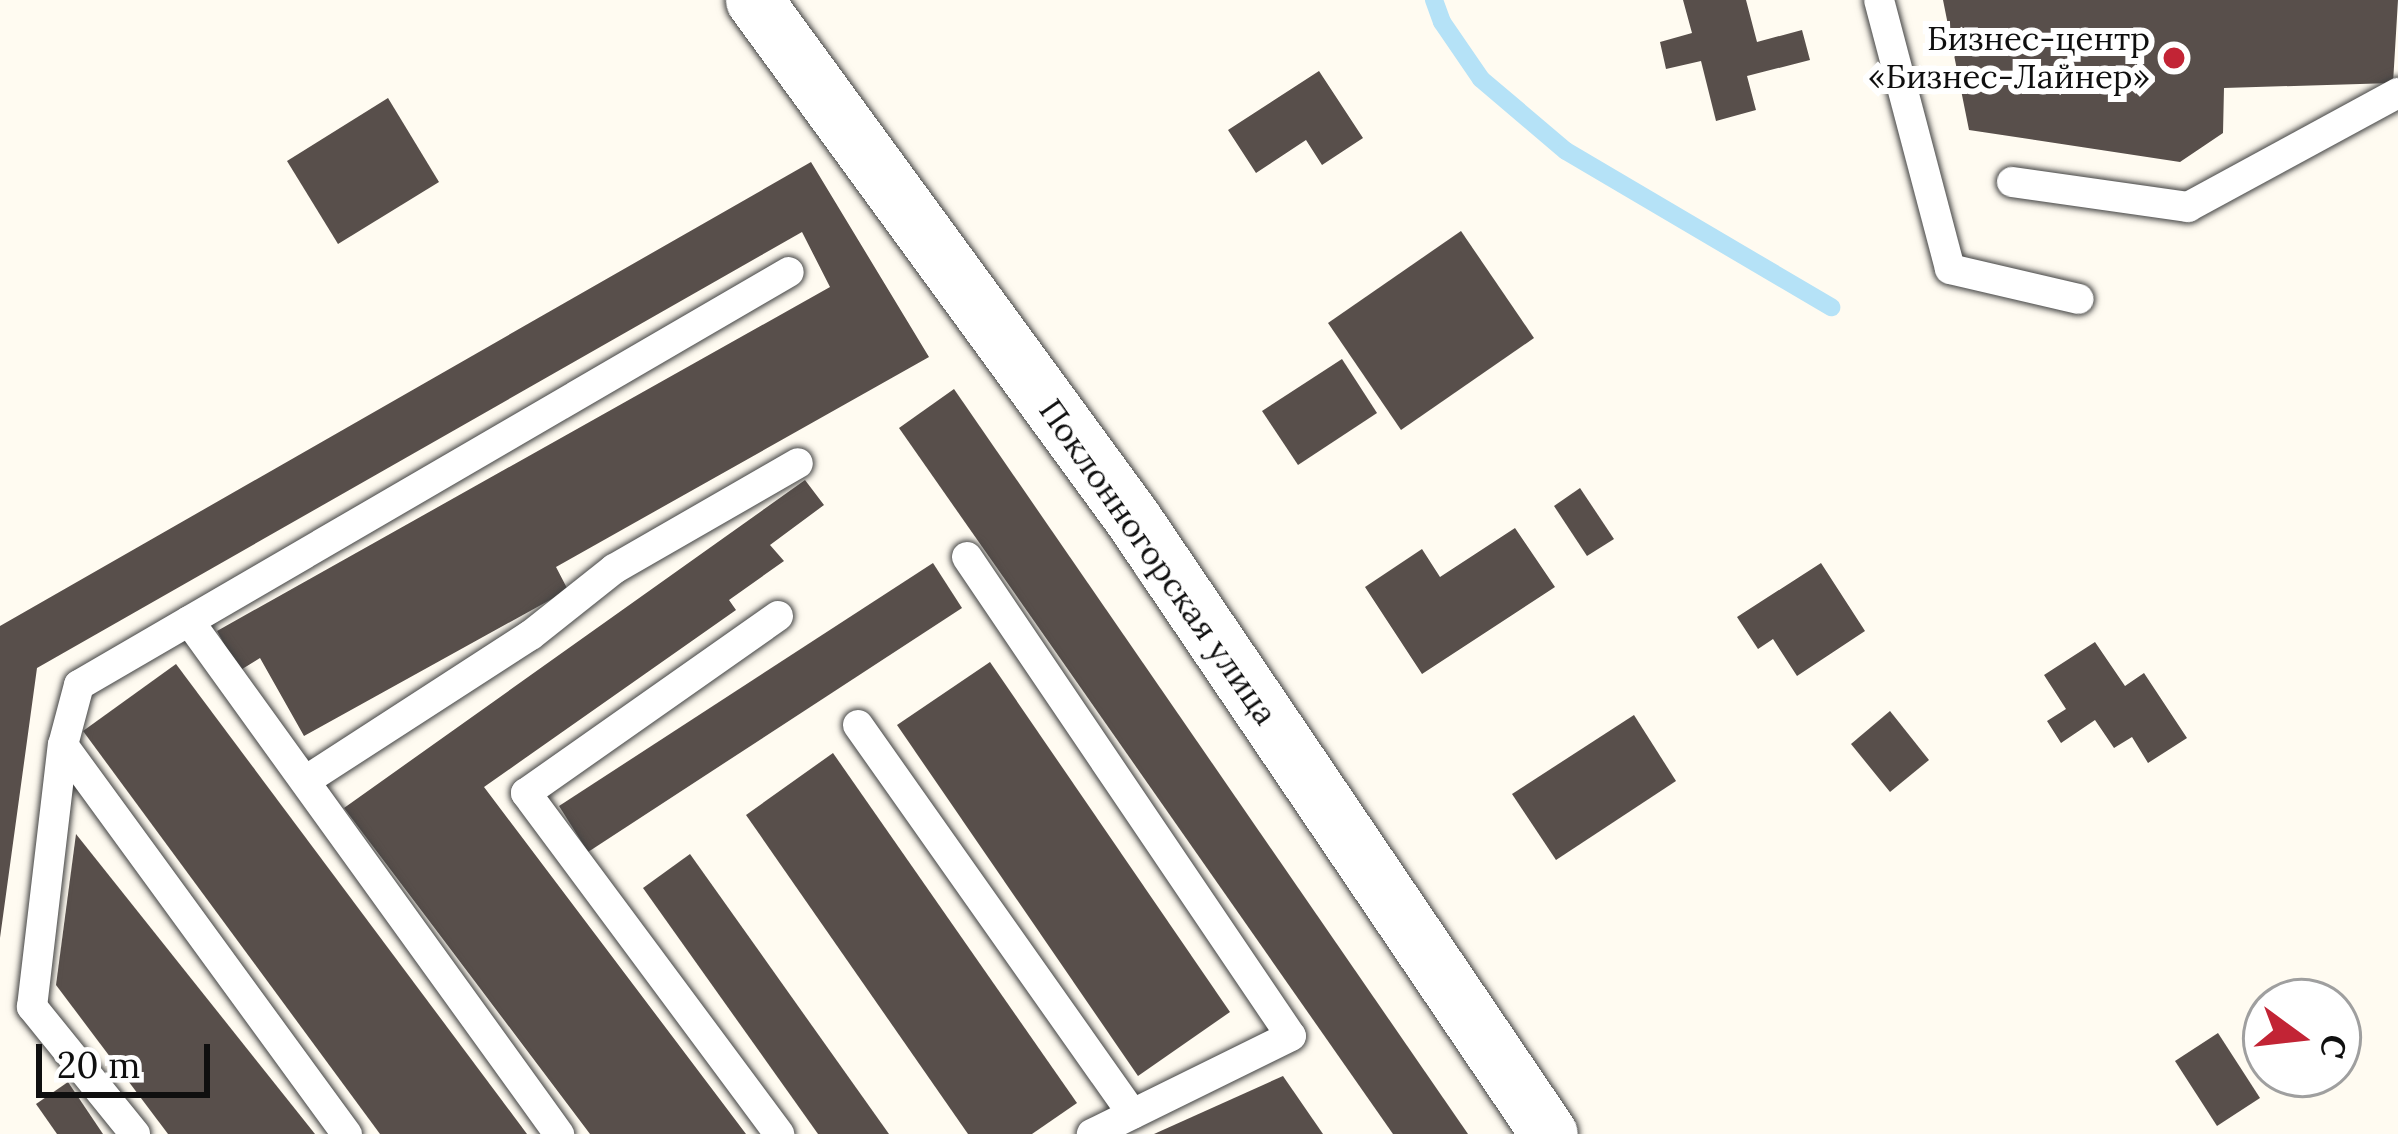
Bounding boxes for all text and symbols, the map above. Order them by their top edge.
place label: Бизнес-центр «Бизнес-Лайнер» [1868,19,2150,97]
marker: Бизнес-центр «Бизнес-Лайнер» [2161,45,2187,71]
street label: Поклонногорская улица [1031,392,1285,732]
north arrow [2242,978,2362,1098]
scale bar [42,1020,216,1094]
text: С [2311,1030,2357,1063]
text: 20 m [57,1042,140,1088]

